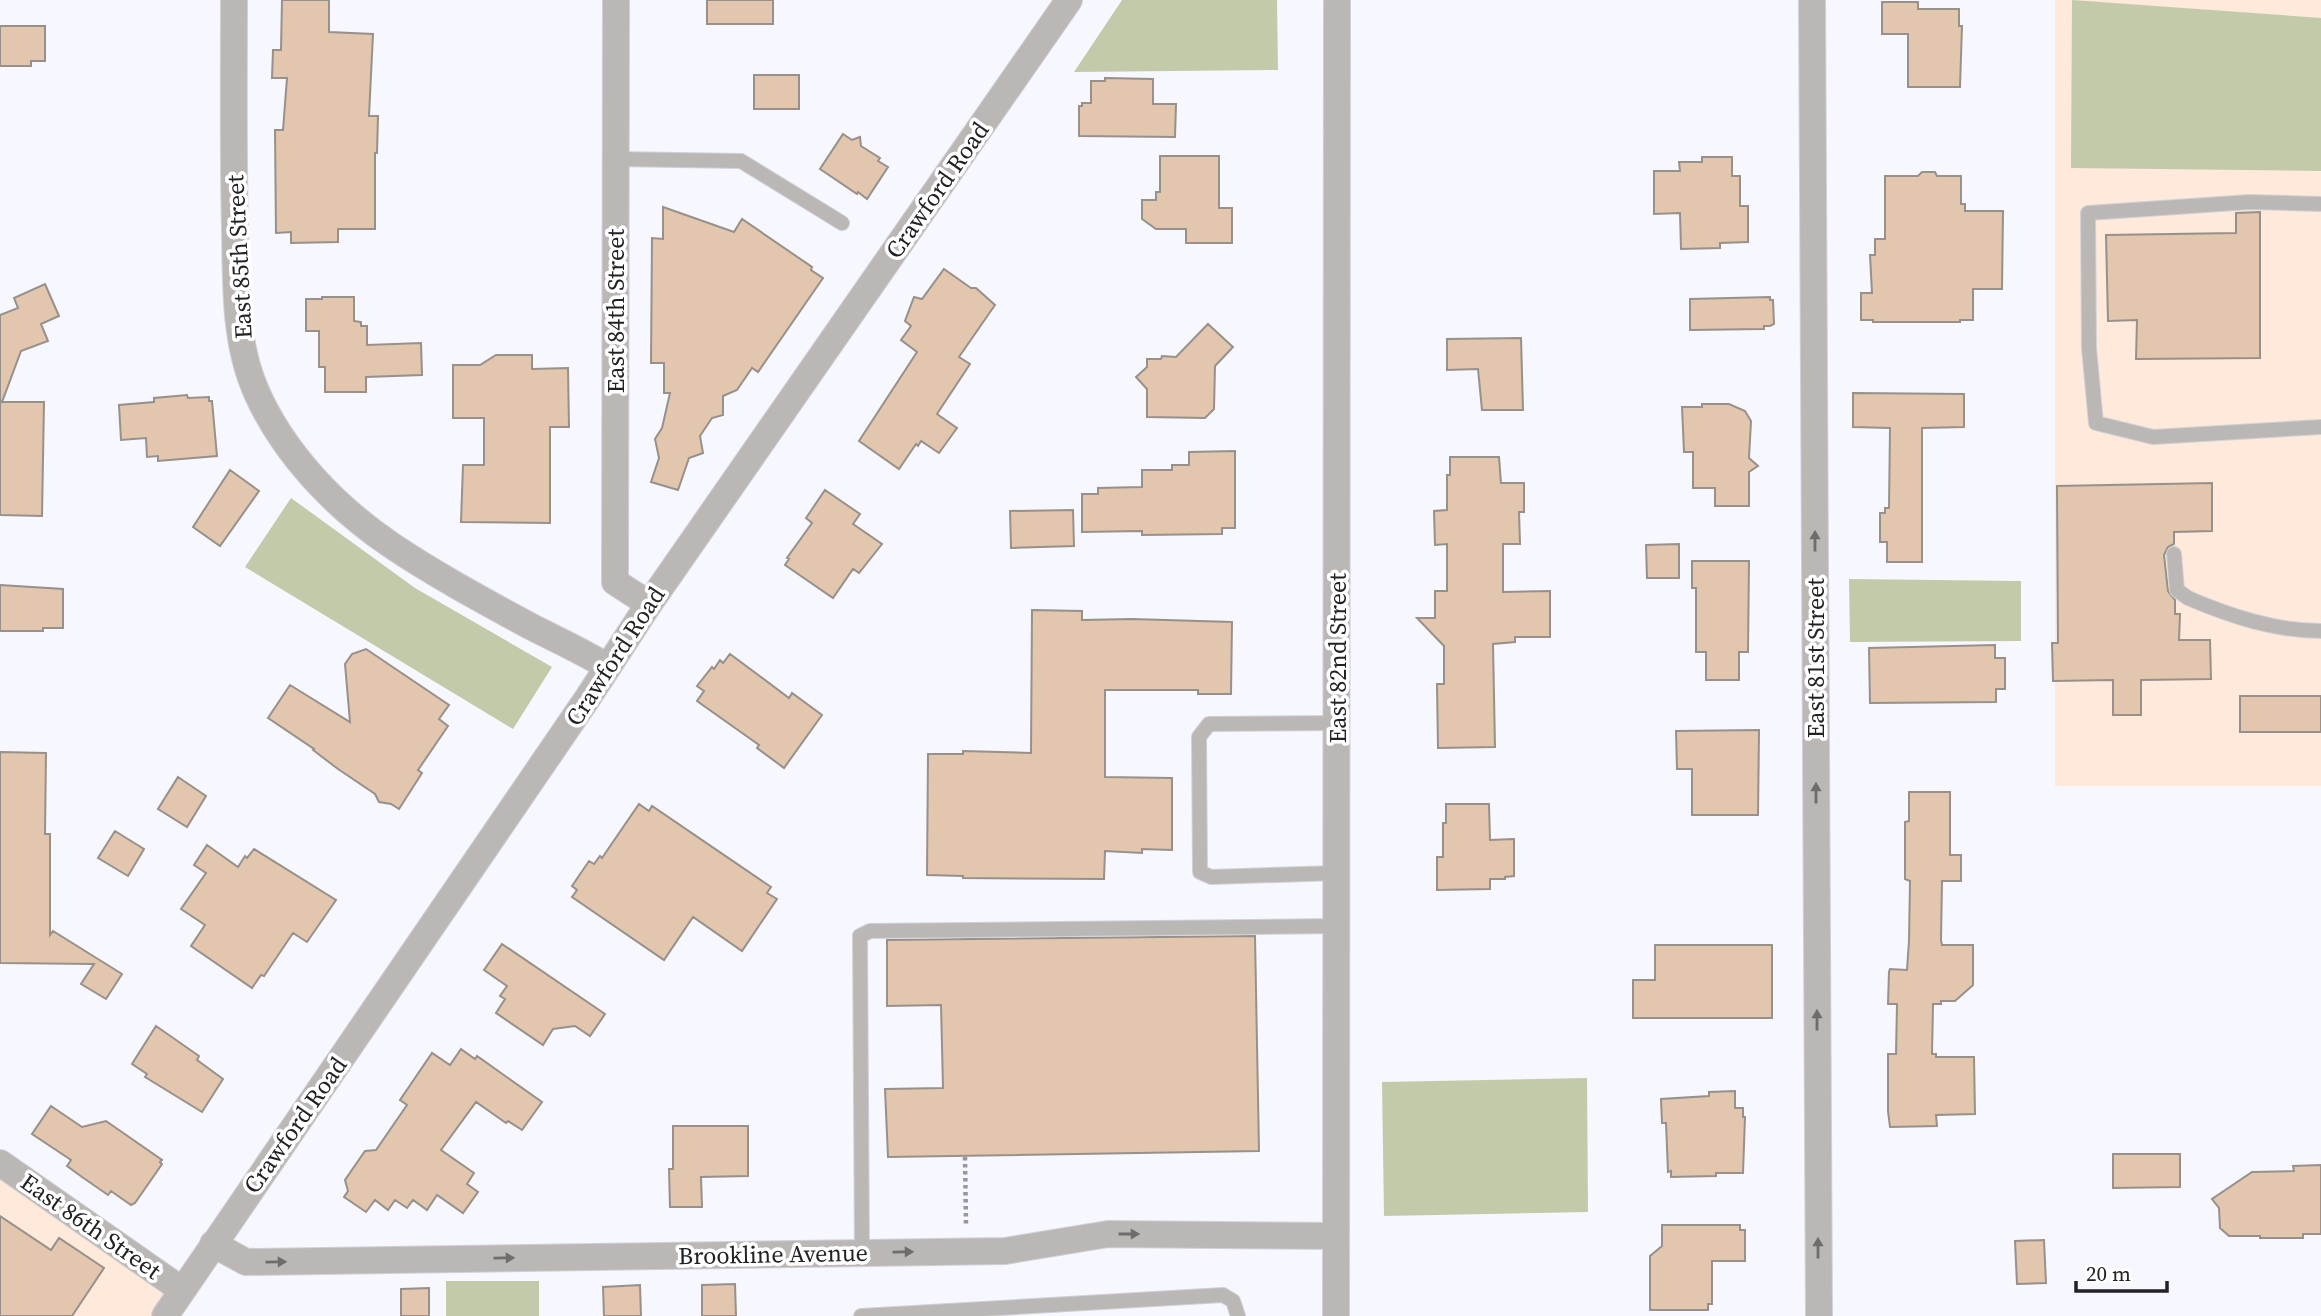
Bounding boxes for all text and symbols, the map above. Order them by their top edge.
street label: Crawford Road [878,115,997,265]
street label: East 85th Street [218,174,260,340]
street label: East 84th Street [599,229,632,393]
one-way arrow [1809,530,1820,552]
street label: East 82nd Street [1321,573,1354,743]
street label: East 81st Street [1799,578,1832,738]
street label: Crawford Road [558,580,673,732]
one-way arrow [1810,782,1822,804]
one-way arrow [1811,1009,1823,1031]
street label: Crawford Road [236,1050,355,1200]
street label: East 86th Street [14,1165,168,1287]
one-way arrow [1118,1228,1140,1240]
street label: Brookline Avenue [678,1236,868,1272]
one-way arrow [1813,1237,1824,1259]
one-way arrow [892,1247,914,1258]
scale bar [2076,1250,2167,1294]
one-way arrow [493,1252,515,1264]
one-way arrow [265,1256,287,1267]
text: 20 m [2086,1259,2131,1288]

